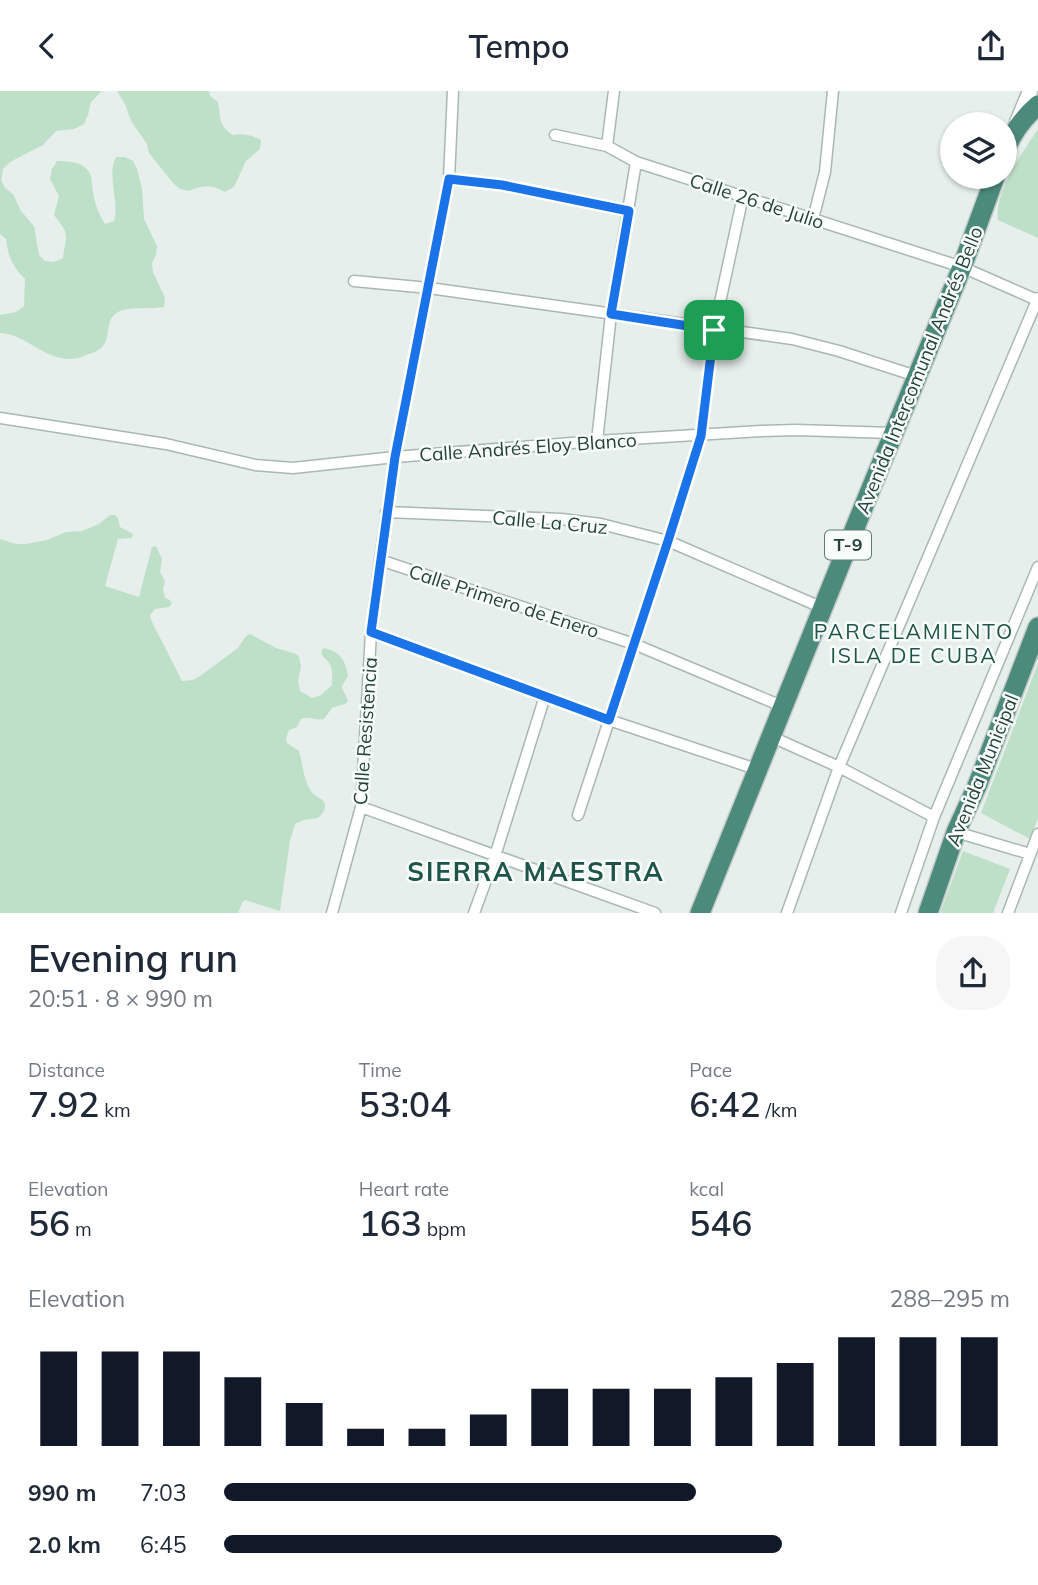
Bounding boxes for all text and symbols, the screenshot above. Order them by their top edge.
text: Tempo [468,26,570,66]
icon: back [28,27,66,65]
icon: share [972,27,1010,65]
map controls [940,112,1017,189]
button: layers [940,112,1017,189]
street label: Calle 26 de Julio [687,168,827,234]
street label: Avenida Intercomunal Andrés Bello [850,223,988,517]
pin [684,300,744,360]
icon: arrive [695,311,733,349]
street label: Calle Andrés Eloy Blanco [418,427,638,467]
street label: Calle La Cruz [491,505,609,539]
road number: T-9 [825,531,871,559]
street label: Calle Primero de Enero [406,559,602,643]
district label: PARCELAMIENTO ISLA DE CUBA [814,618,1014,668]
street label: Calle Resistencia [348,656,382,806]
street label: Avenida Municipal [941,691,1023,849]
district label: SIERRA MAESTRA [407,855,665,888]
text: Evening run [28,934,238,982]
button: share [936,936,1010,1010]
text: 20:51 · 8 × 990 m [28,984,213,1013]
text: Distance [28,1058,105,1082]
text: Time [359,1058,402,1082]
text: Pace [689,1058,732,1082]
text: 7.92 [28,1082,99,1126]
text: 53:04 [359,1082,451,1126]
text: 6:42 [689,1082,761,1126]
text: km [99,1098,131,1122]
text: /km [761,1098,797,1122]
text: Elevation [28,1177,108,1201]
text: Heart rate [359,1177,449,1201]
text: kcal [689,1177,724,1201]
text: 56 [28,1201,70,1245]
text: 163 [359,1201,422,1245]
text: 546 [689,1201,752,1245]
text: m [70,1217,92,1241]
text: bpm [422,1217,466,1241]
text: Elevation [28,1284,125,1313]
text: 288–295 m [889,1284,1010,1313]
text: 990 m [28,1478,96,1507]
text: 7:03 [140,1478,187,1507]
text: 2.0 km [28,1530,101,1559]
text: 6:45 [140,1530,187,1559]

